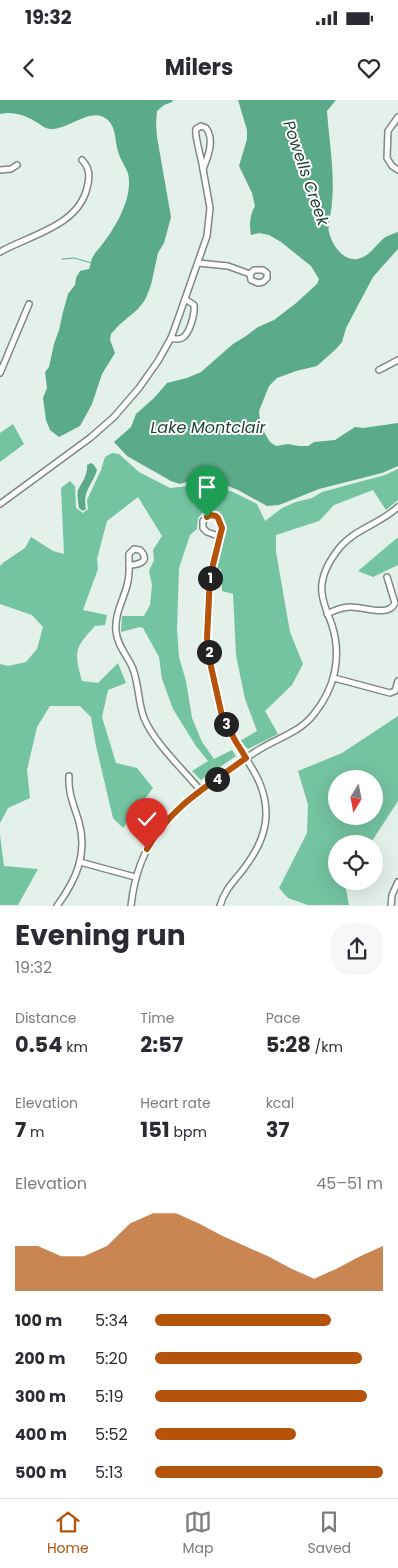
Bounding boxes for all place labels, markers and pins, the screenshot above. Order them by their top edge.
pin [186,466,228,517]
pin: 1 [198,566,222,590]
pin: 2 [196,640,222,664]
pin: 3 [214,712,238,736]
pin: 4 [204,766,230,792]
pin [126,798,168,849]

